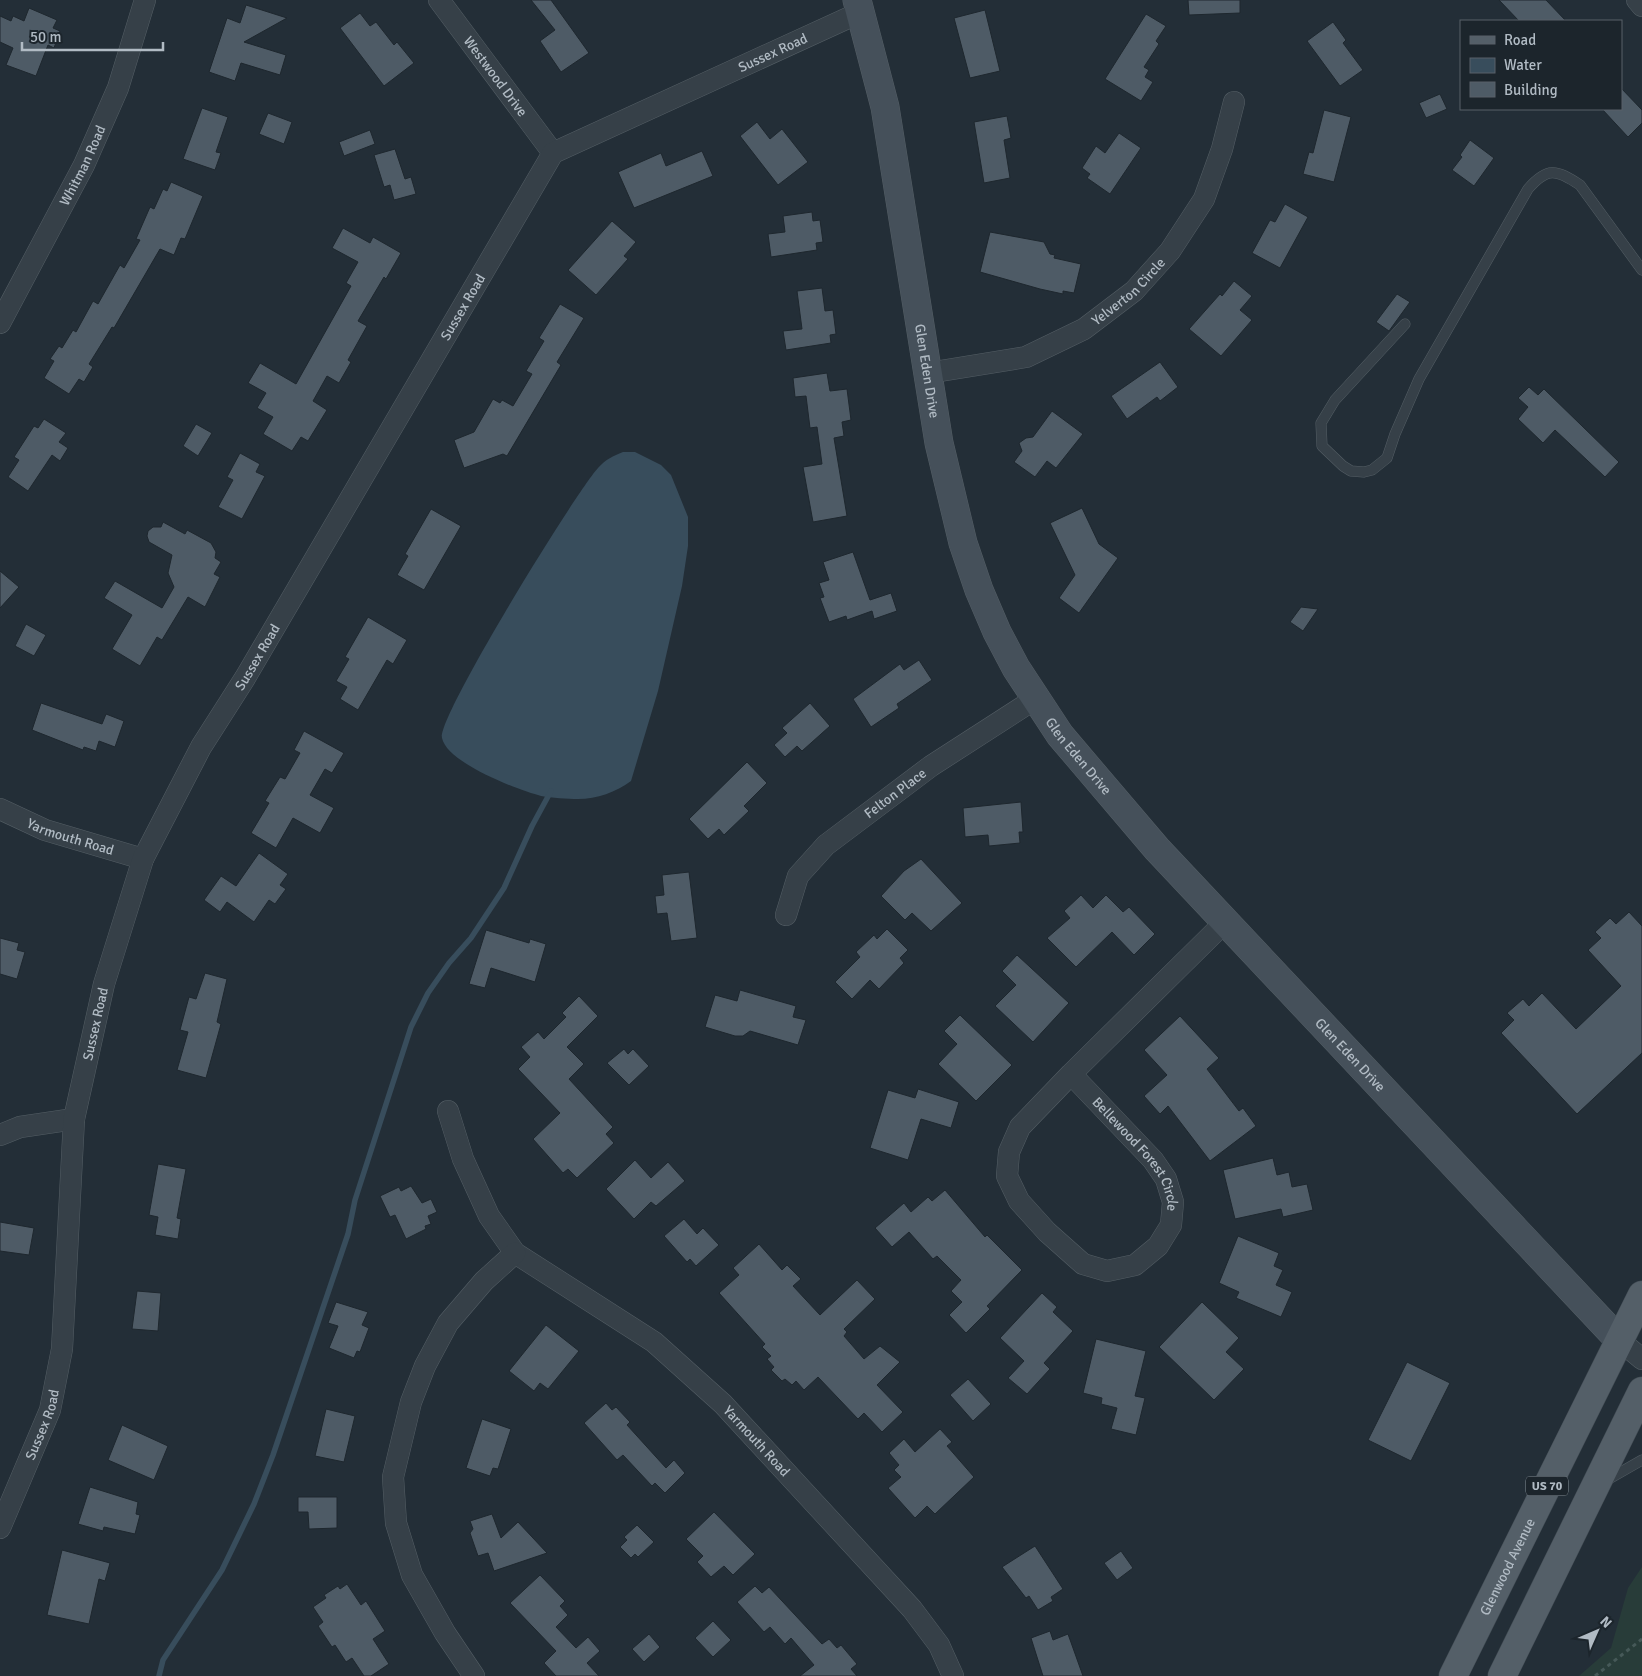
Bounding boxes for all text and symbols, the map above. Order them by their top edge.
scale bar [22,20,164,52]
legend [1460,20,1622,110]
text: 50 m [30,28,61,46]
street label: Sussex Road [735,29,810,76]
text: Road [1504,31,1536,49]
street label: Westwood Drive [460,33,531,120]
text: Water [1504,56,1542,74]
text: Building [1504,81,1558,99]
street label: Whitman Road [56,123,109,208]
street label: Yelverton Circle [1088,254,1169,329]
street label: Sussex Road [437,271,489,343]
street label: Glen Eden Drive [911,323,943,419]
street label: Sussex Road [231,621,283,693]
street label: Glen Eden Drive [1042,714,1115,798]
street label: Felton Place [861,764,929,822]
street label: Yarmouth Road [24,814,116,858]
street label: Sussex Road [79,986,111,1062]
street label: Glen Eden Drive [1312,1014,1389,1095]
street label: Bellewood Forest Circle [1089,1093,1182,1212]
street label: Sussex Road [21,1388,62,1462]
street label: Yarmouth Road [720,1402,794,1480]
road number: US 70 [1526,1476,1568,1495]
street label: Glenwood Avenue [1476,1515,1538,1618]
north arrow [1572,1606,1622,1656]
text: N [1596,1613,1615,1632]

